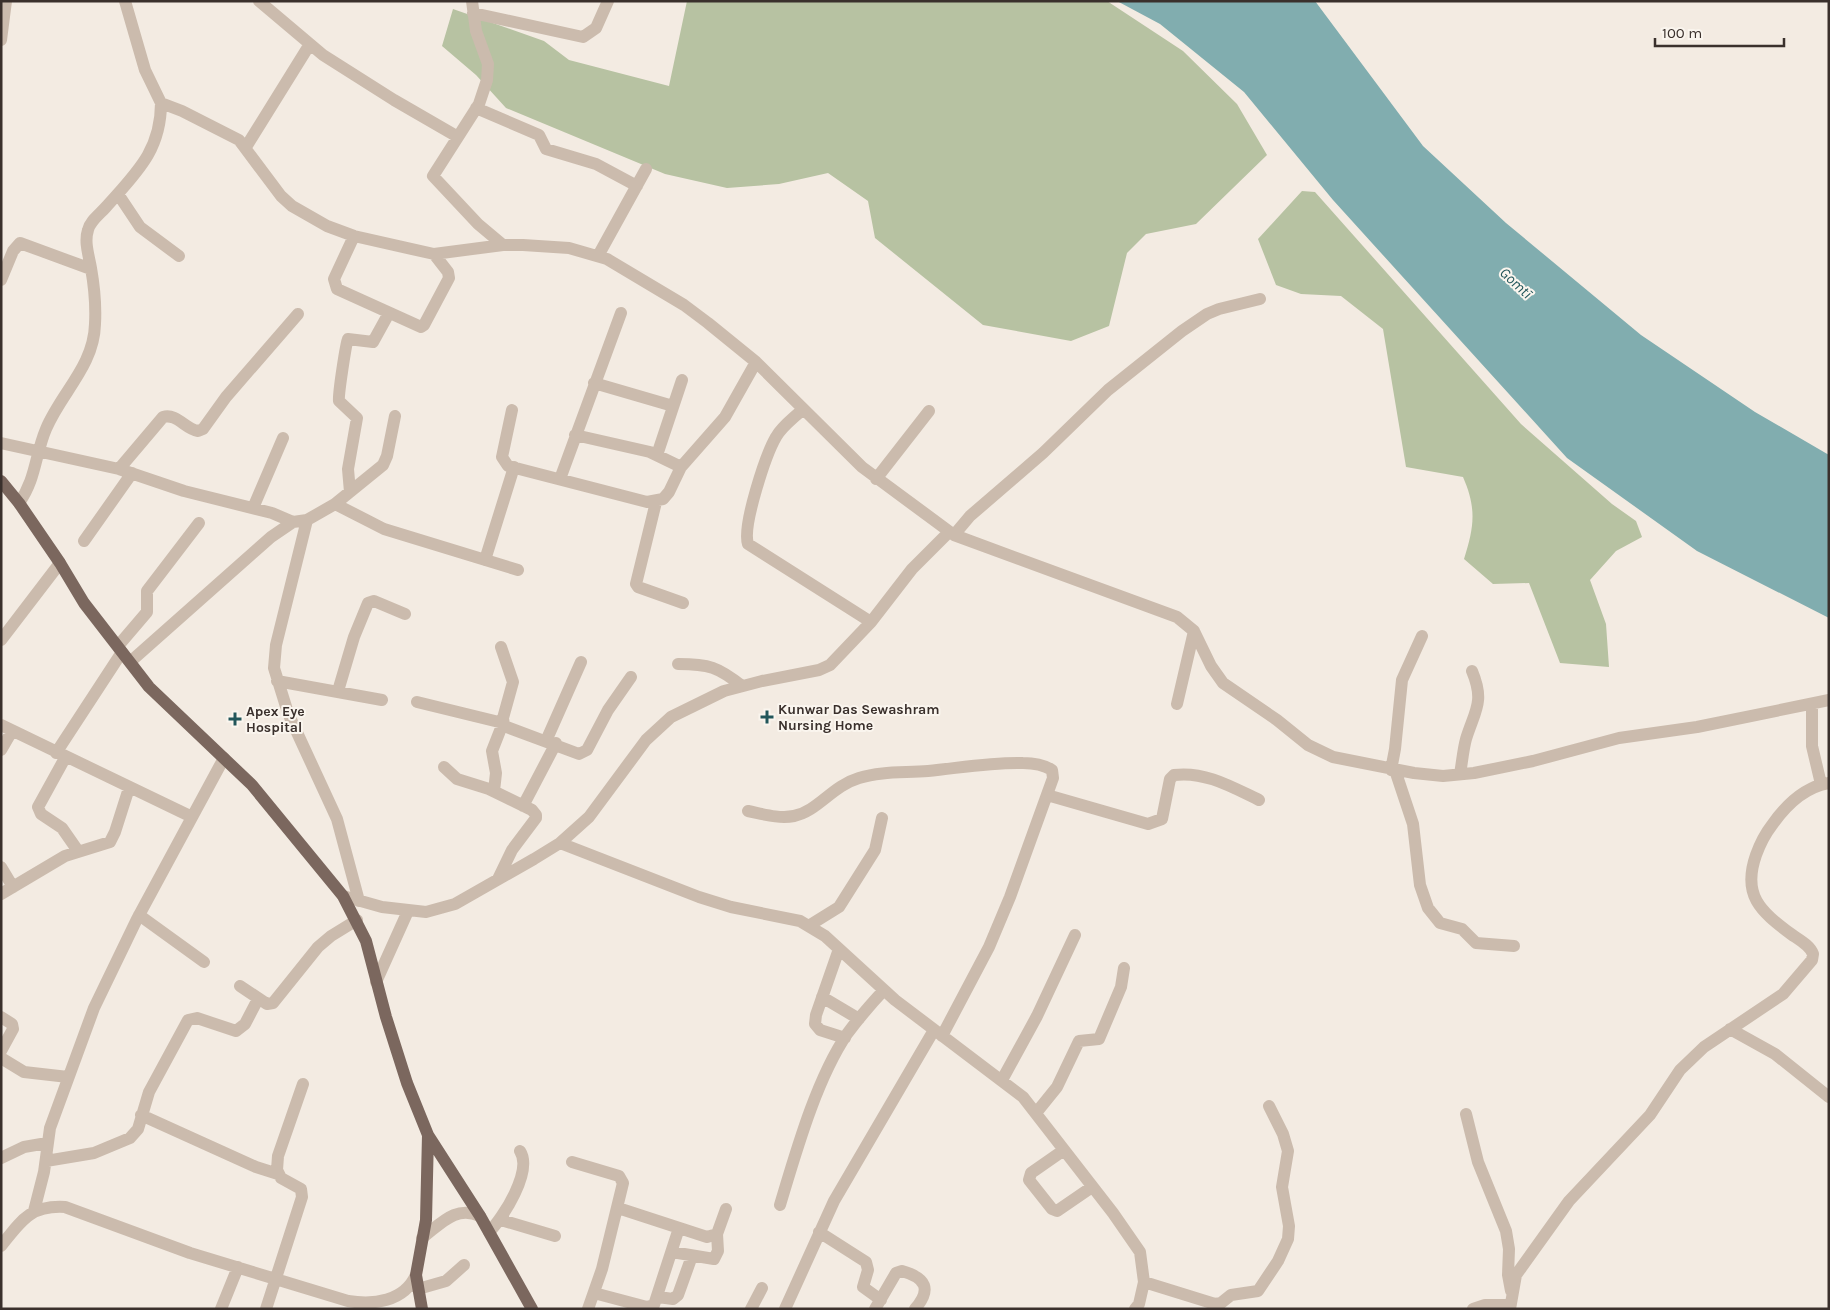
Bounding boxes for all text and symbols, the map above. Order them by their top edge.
scale bar [1655,15,1784,47]
text: 100 m [1662,24,1702,42]
water label: Gomtī [1496,264,1537,303]
place label: Kunwar Das Sewashram Nursing Home [778,701,939,734]
place label: Apex Eye Hospital [246,703,305,736]
marker: Kunwar Das Sewashram Nursing Home [760,710,774,724]
marker: Apex Eye Hospital [228,712,242,726]

